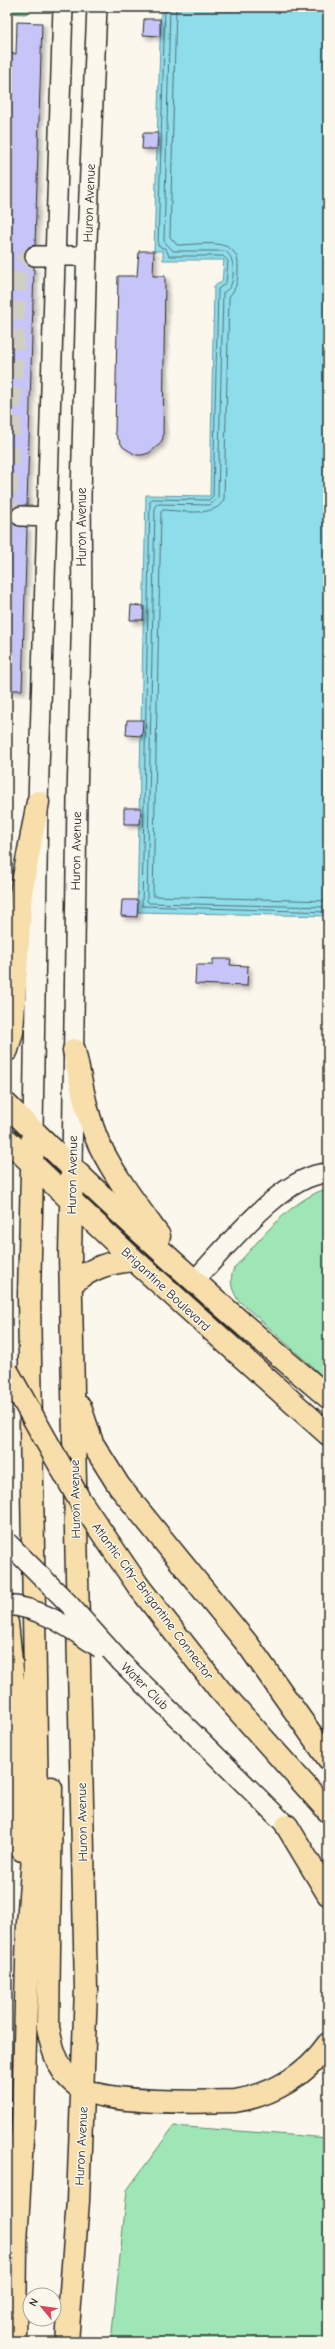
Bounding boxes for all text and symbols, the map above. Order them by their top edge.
street label: Huron Avenue [80,163,98,243]
street label: Huron Avenue [74,487,89,566]
street label: Huron Avenue [68,811,84,891]
street label: Huron Avenue [64,1135,80,1215]
street label: Brigantine Boulevard [118,1244,214,1334]
street label: Huron Avenue [67,1459,83,1539]
street label: Atlantic City–Brigantine Connector [89,1520,217,1683]
street label: Water Club [118,1659,172,1713]
street label: Huron Avenue [74,1782,90,1862]
street label: Huron Avenue [71,2106,91,2186]
north arrow [22,2287,62,2327]
text: N [26,2296,41,2309]

